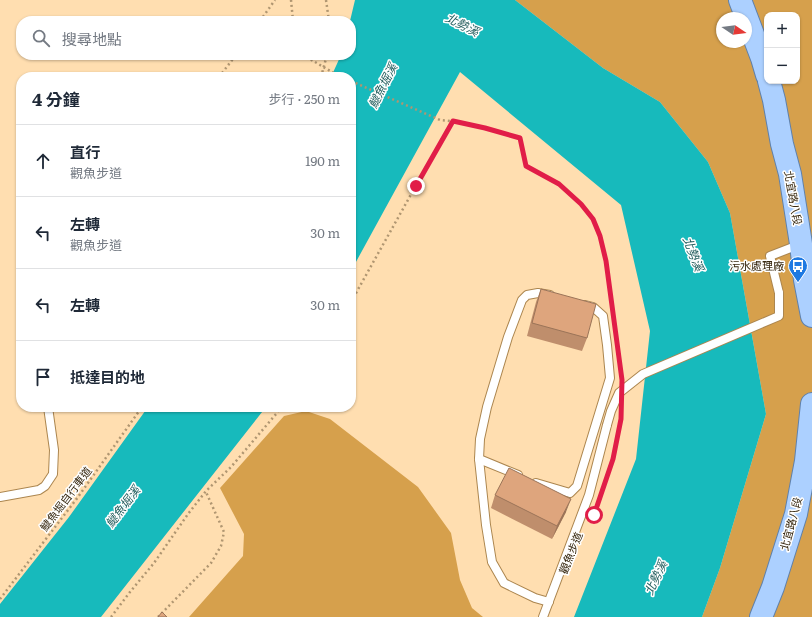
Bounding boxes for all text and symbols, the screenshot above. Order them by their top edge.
water label: 北勢溪 [442,8,484,41]
north arrow [716,12,752,48]
map controls [764,12,800,84]
button: + [764,12,800,48]
search box [16,16,356,60]
icon: search [30,27,52,49]
text: 搜尋地點 [62,27,122,50]
button: − [764,48,800,84]
water label: 𩻸魚堀溪 [363,58,402,111]
text: 4 分鐘 [32,86,80,111]
text: 步行 · 250 m [269,89,340,108]
text: 直行 [70,140,100,163]
icon: ahead [32,150,54,172]
text: 190 m [305,151,340,170]
text: 觀魚步道 [70,163,122,182]
street label: 北宜路八段 [781,169,807,226]
route end [407,177,425,195]
text: 左轉 [70,212,100,235]
icon: left [32,222,54,244]
text: 30 m [310,223,340,242]
water label: 北勢溪 [679,234,710,276]
text: 觀魚步道 [70,235,122,254]
bus stop icon: 污水處理廠 [787,255,809,283]
place label: 污水處理廠 [729,257,784,273]
text: 左轉 [70,293,100,316]
icon: left [32,294,54,316]
text: 30 m [310,295,340,314]
text: 抵達目的地 [70,365,145,388]
icon: arrive [32,366,54,388]
street label: 𩻸魚堀自行車道 [36,463,95,534]
water label: 𩻸魚堀溪 [101,480,145,531]
street label: 北宜路八段 [775,495,805,552]
route start [585,506,603,524]
street label: 觀魚步道 [554,529,586,576]
water label: 北勢溪 [639,556,672,598]

